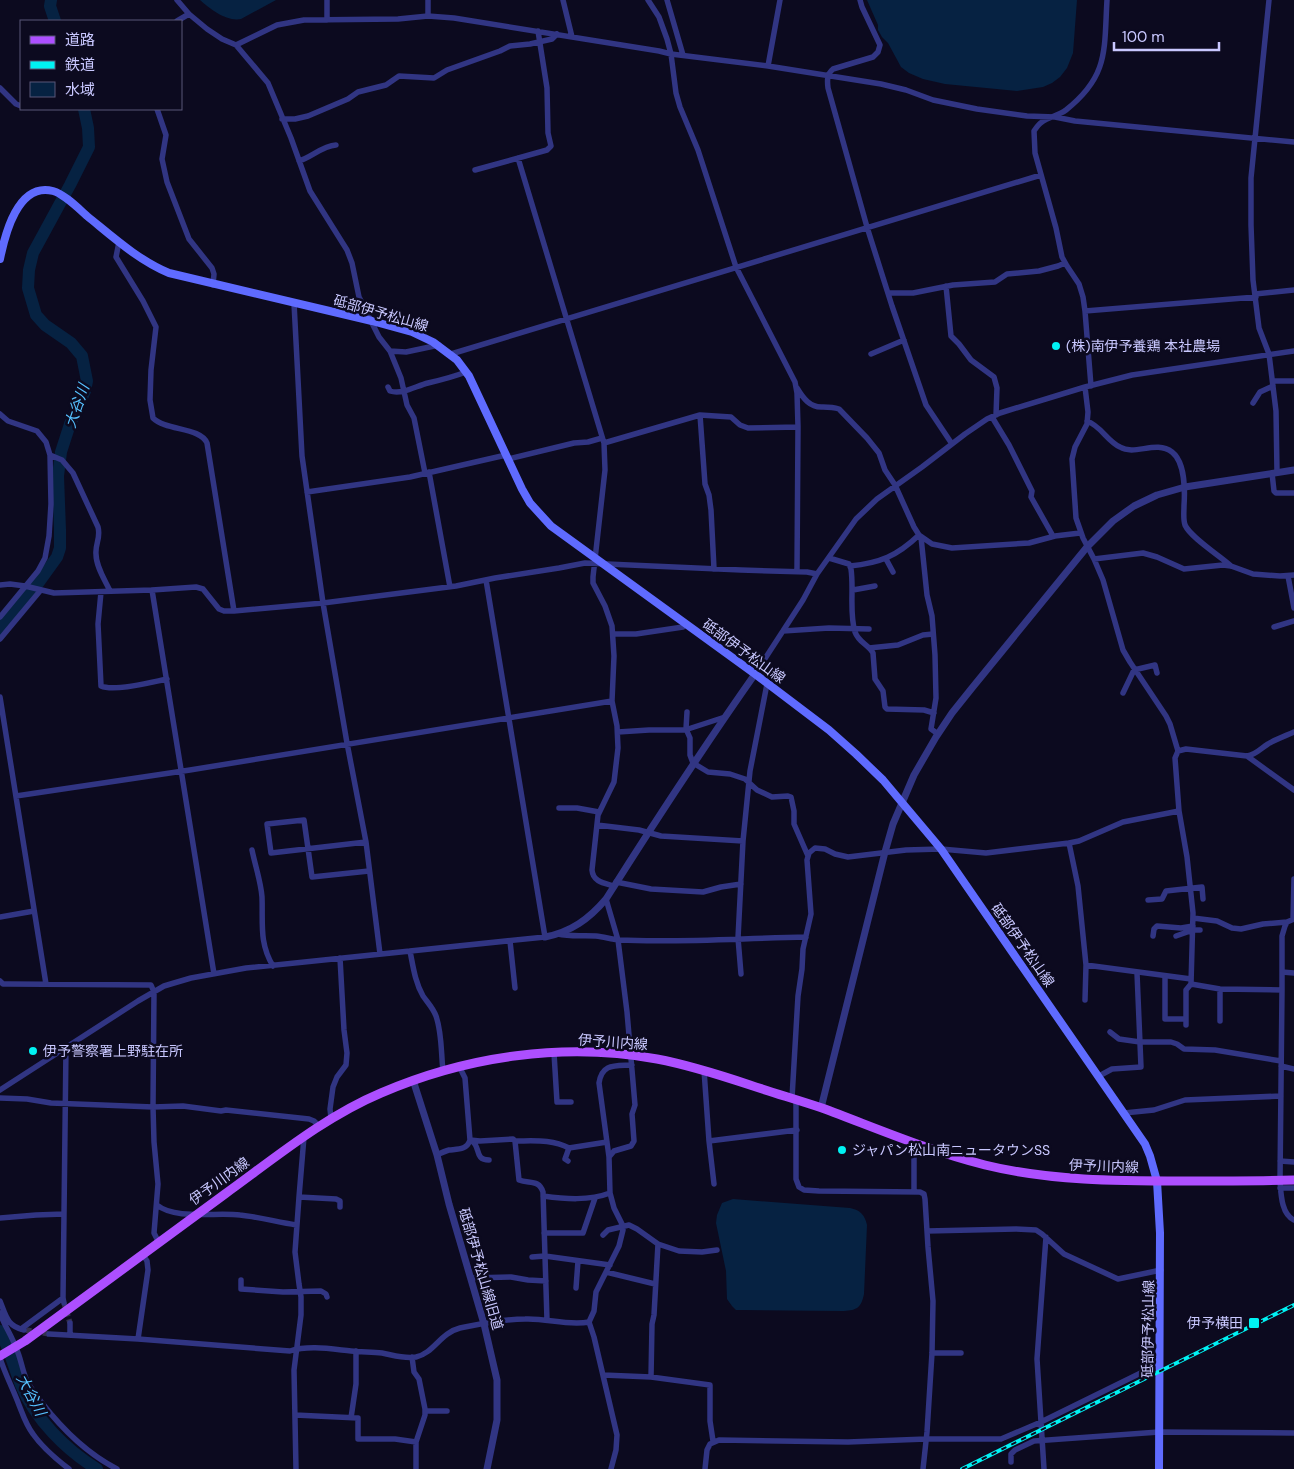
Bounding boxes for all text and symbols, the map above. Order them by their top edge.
legend [20,20,182,110]
scale bar [1114,20,1219,52]
text: 100 m [1122,27,1165,47]
text: 道路 [65,30,95,50]
text: 鉄道 [65,55,95,75]
text: 水域 [65,80,95,100]
street label: 砥部伊予松山線 [331,291,431,335]
place label: (株)南伊予養鶏 本社農場 [1066,337,1220,355]
marker: (株)南伊予養鶏 本社農場 [1050,340,1062,352]
water label: 大谷川 [60,380,94,431]
street label: 砥部伊予松山線 [699,615,789,687]
street label: 砥部伊予松山線 [988,900,1058,990]
street label: 伊予川内線 [577,1031,649,1053]
place label: 伊予警察署上野駐在所 [43,1042,183,1060]
marker: 伊予警察署上野駐在所 [27,1045,39,1057]
place label: ジャパン松山南ニュータウンSS [852,1141,1050,1159]
marker: ジャパン松山南ニュータウンSS [836,1144,848,1156]
street label: 伊予川内線 [185,1153,253,1209]
street label: 伊予川内線 [1069,1156,1139,1176]
street label: 砥部伊予松山線旧道 [455,1206,507,1332]
street label: 砥部伊予松山線 [1138,1280,1158,1378]
place label: 伊予横田 [1187,1314,1243,1332]
marker: 伊予横田 [1247,1316,1261,1330]
water label: 大谷川 [12,1370,51,1421]

